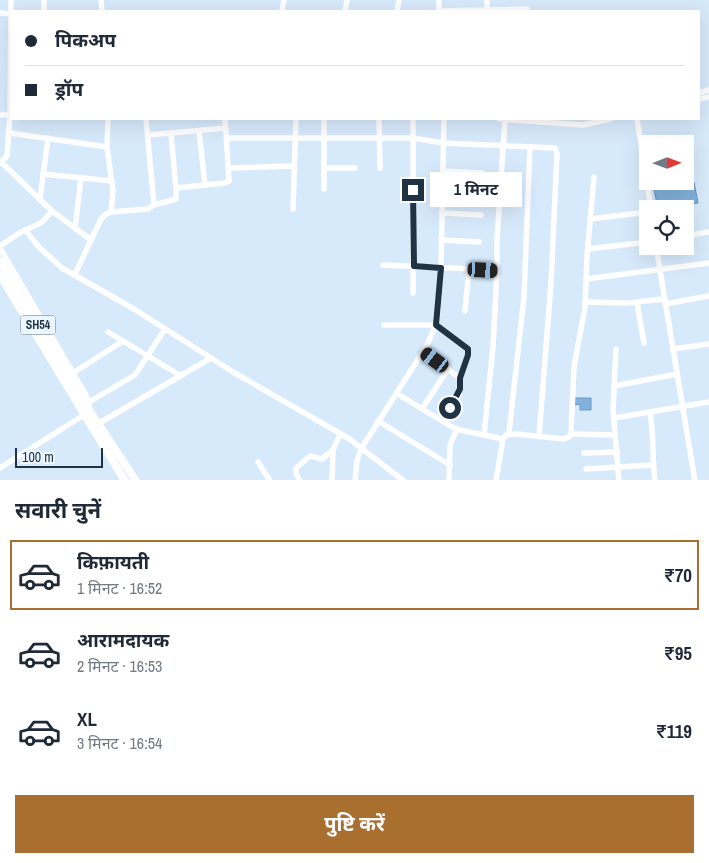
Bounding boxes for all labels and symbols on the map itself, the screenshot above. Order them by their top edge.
north arrow [639,135,694,190]
callout: 1 मिनट [430,172,523,208]
route end [402,179,424,201]
car [467,262,498,278]
road number: SH54 [20,316,56,334]
car [418,345,451,375]
route start [439,397,461,419]
scale bar [15,446,102,469]

